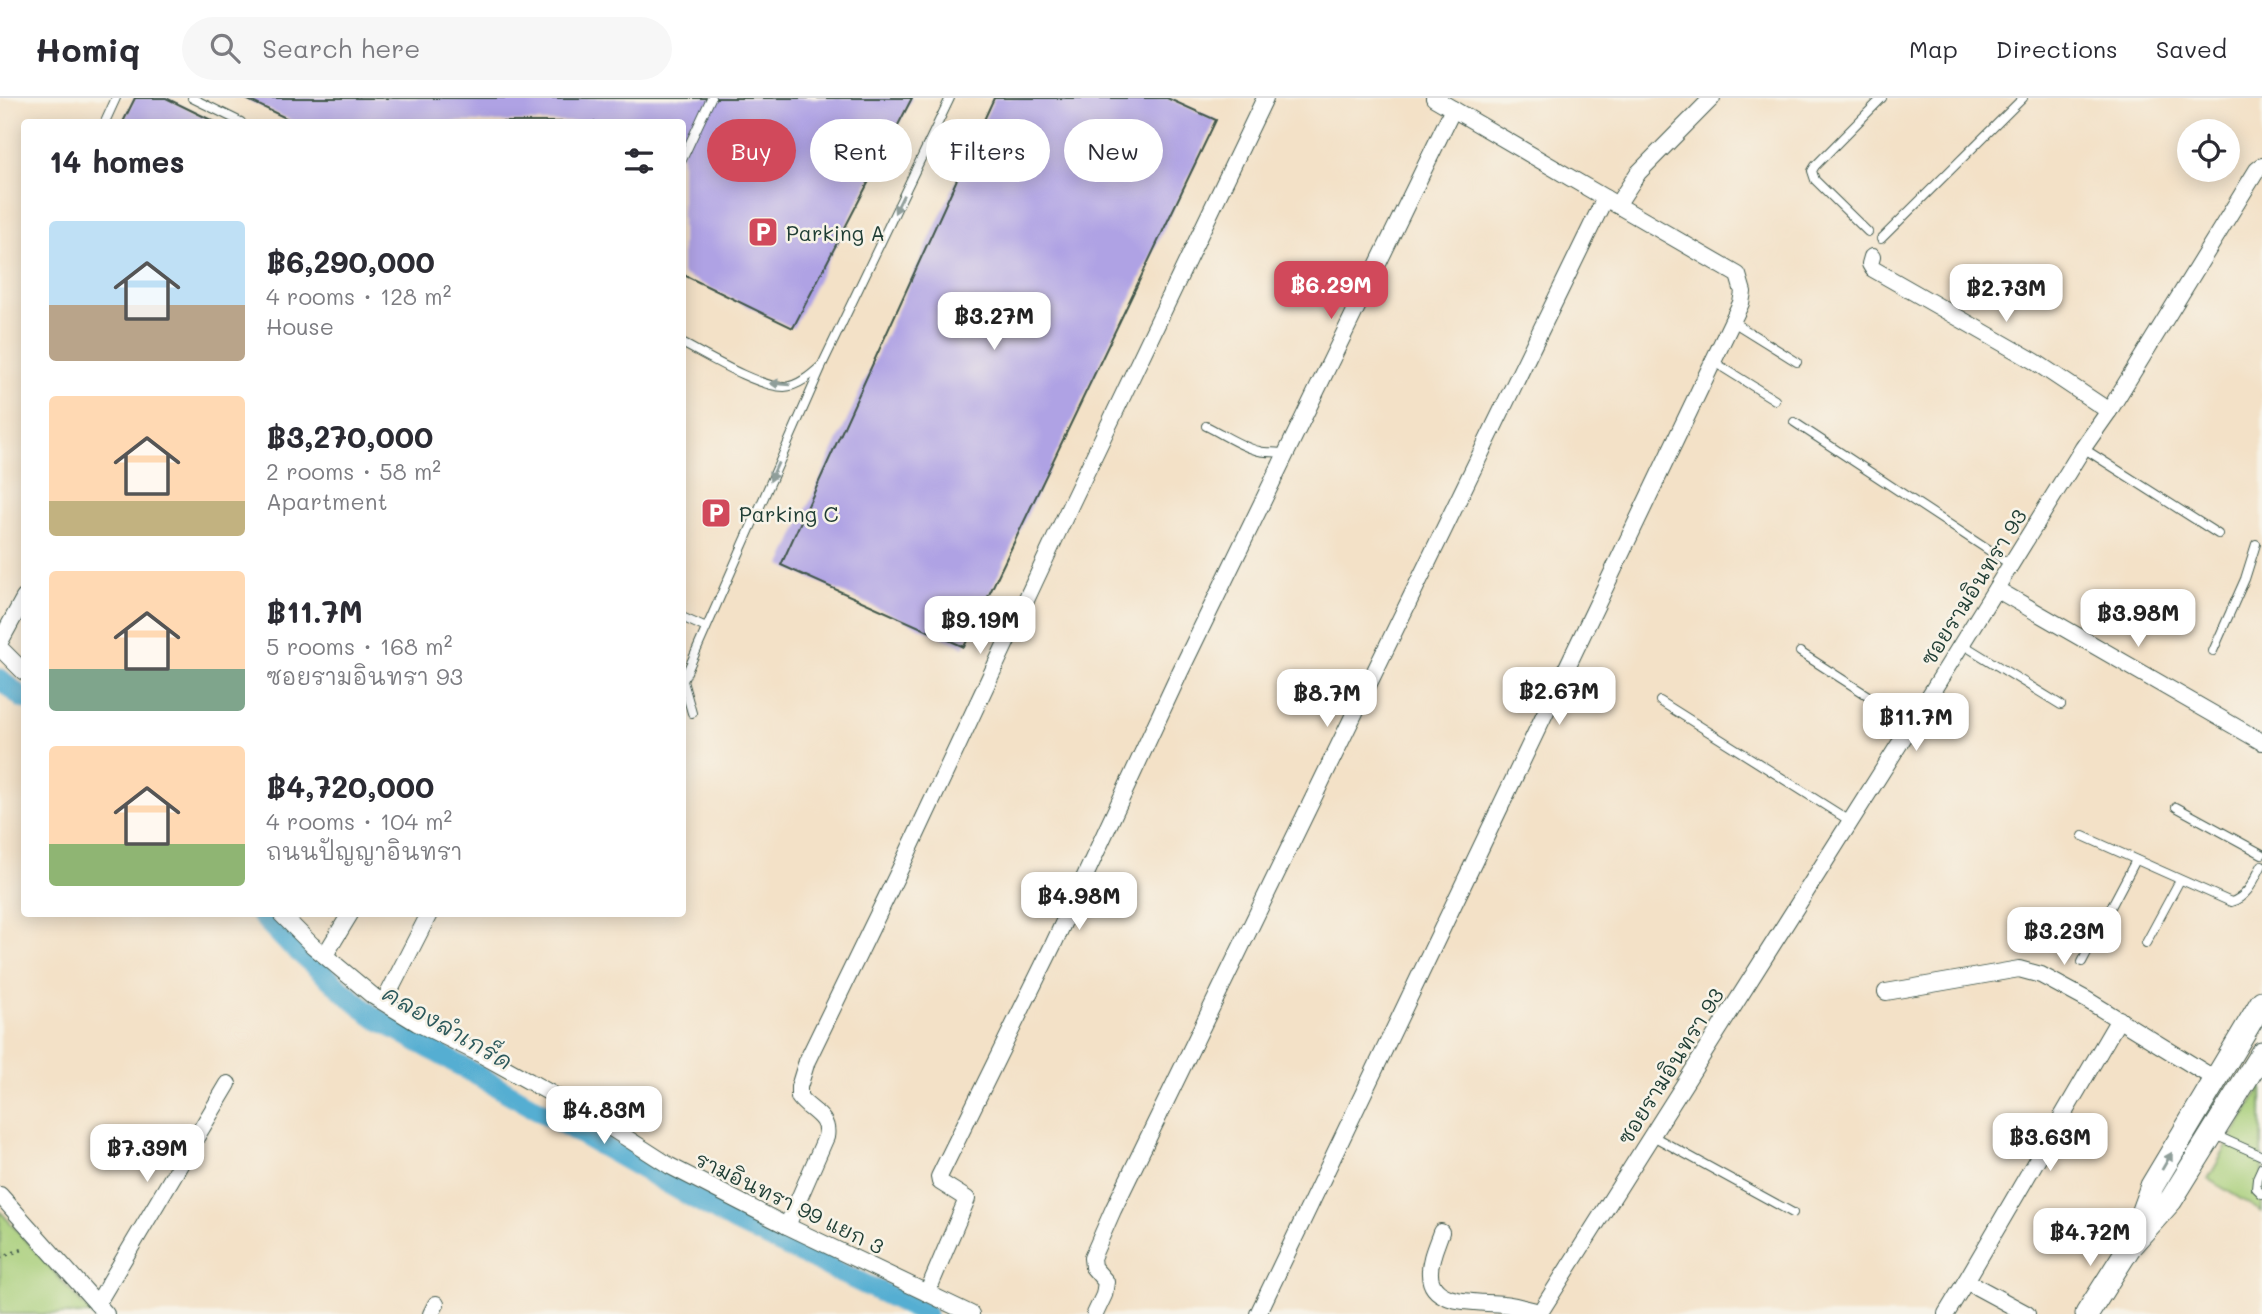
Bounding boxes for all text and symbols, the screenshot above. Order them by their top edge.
search box [182,17,672,80]
text: Homiq [35,27,140,70]
icon: search [206,29,244,67]
text: Search here [262,31,420,65]
text: Map [1909,33,1958,64]
text: Directions [1996,33,2118,64]
text: Saved [2156,33,2227,64]
chip: Buy [707,119,796,182]
chip: Rent [810,119,912,182]
chip: Filters [926,119,1050,182]
chip: New [1064,119,1163,182]
map controls [2177,119,2240,182]
button: locate [2177,119,2240,182]
text: 14 homes [49,141,185,181]
icon: filters [620,142,658,180]
one-way arrow [893,194,905,214]
parking icon: Parking A [746,215,780,249]
place label: Parking A [786,219,885,246]
text: ฿6,290,000 [266,241,435,281]
icon: home [105,249,189,333]
pin: ฿6.29M [1274,262,1388,321]
pin: ฿2.73M [1949,264,2063,324]
text: ฿6.29M [1290,269,1372,299]
text: ฿2.73M [1966,272,2046,302]
text: 4 rooms · 128 m² [266,281,451,311]
pin: ฿3.27M [937,292,1051,352]
text: ฿3.27M [954,300,1034,330]
text: House [266,311,334,341]
one-way arrow [769,378,791,389]
text: ฿3,270,000 [266,416,433,456]
icon: home [105,424,189,508]
text: 2 rooms · 58 m² [266,456,441,486]
one-way arrow [768,462,780,482]
text: Apartment [266,486,388,516]
parking icon: Parking C [699,496,733,530]
place label: Parking C [739,500,839,527]
street label: ซอยรามอินทรา 93 [1914,504,2032,670]
pin: ฿3.98M [2081,589,2195,649]
text: ฿11.7M [266,591,363,631]
pin: ฿9.19M [923,596,1037,656]
text: ฿3.98M [2096,597,2180,627]
icon: home [105,599,189,683]
text: ฿9.19M [940,604,1020,634]
text: 5 rooms · 168 m² [266,631,452,661]
text: ซอยรามอินทรา 93 [266,661,463,691]
pin: ฿2.67M [1502,668,1616,727]
pin: ฿8.7M [1278,670,1376,729]
text: ฿2.67M [1519,675,1599,705]
text: ฿8.7M [1293,677,1361,707]
pin: ฿11.7M [1859,694,1973,753]
text: ฿11.7M [1879,701,1953,731]
text: ฿4,720,000 [266,766,434,806]
icon: home [105,774,189,858]
text: 4 rooms · 104 m² [266,806,452,836]
text: ถนนปัญญาอินทรา [266,836,463,866]
pin: ฿4.98M [1022,872,1136,932]
text: ฿4.98M [1037,880,1121,910]
pin: ฿3.23M [2007,908,2121,967]
text: ฿3.23M [2023,915,2105,945]
water label: คลองลำเกร็ด [378,977,519,1076]
street label: ซอยรามอินทรา 93 [1611,983,1729,1149]
pin: ฿4.83M [547,1086,661,1146]
text: ฿4.83M [562,1094,646,1124]
pin: ฿3.63M [1993,1114,2107,1173]
text: ฿3.63M [2009,1121,2091,1151]
pin: ฿7.39M [90,1124,204,1184]
text: ฿7.39M [106,1132,188,1162]
street label: รามอินทรา 99 แยก 3 [691,1145,889,1259]
one-way arrow [2161,1152,2173,1171]
pin: ฿4.72M [2033,1208,2147,1268]
text: ฿4.72M [2049,1216,2131,1246]

